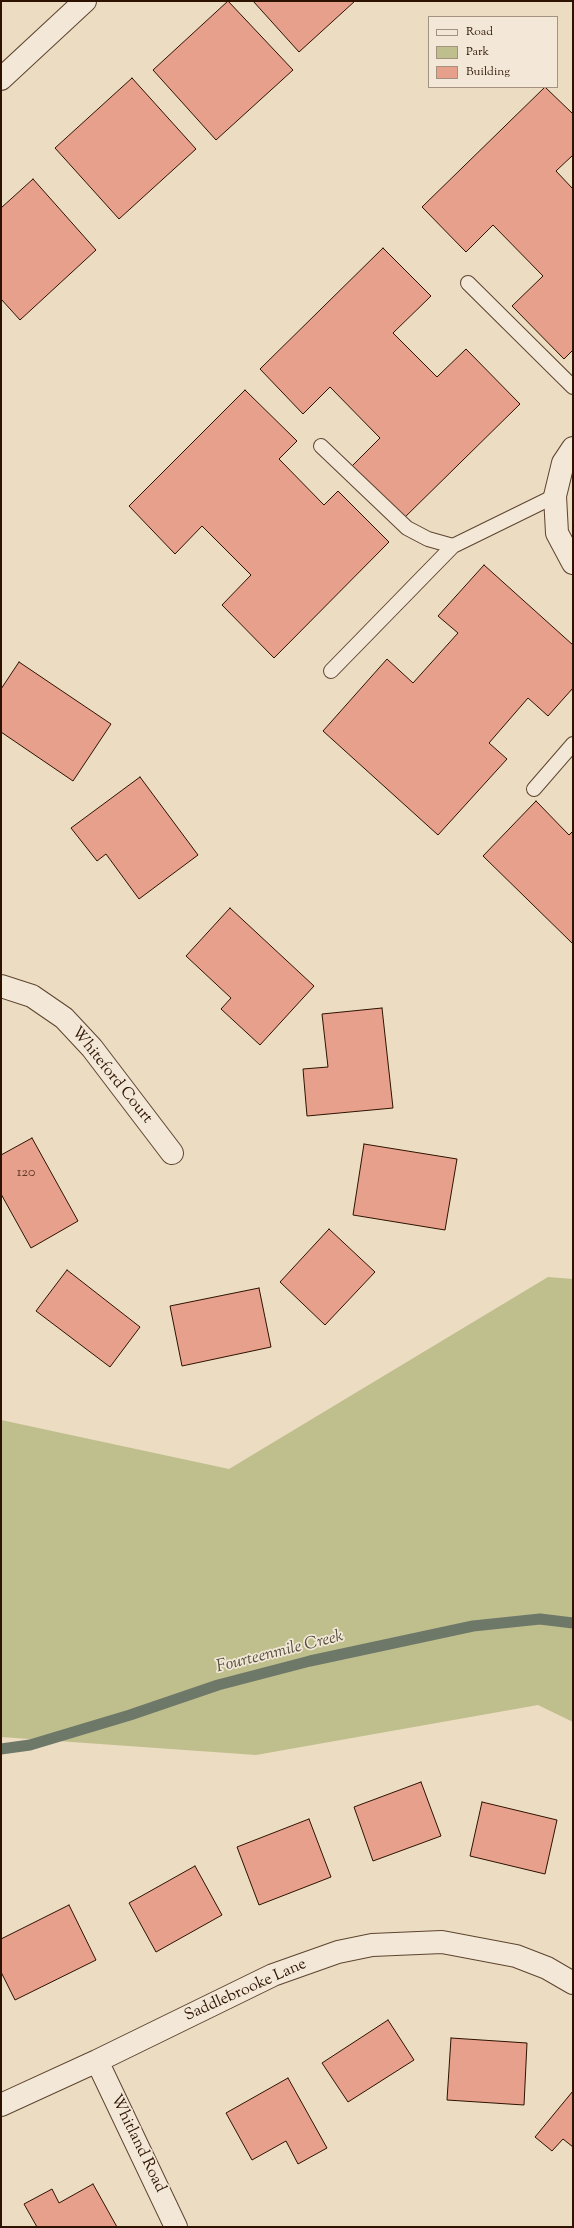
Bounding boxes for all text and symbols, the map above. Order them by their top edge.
legend [428,16,558,88]
text: Road [466,23,493,41]
text: Park [466,43,489,61]
text: Building [466,63,510,81]
street label: Whiteford Court [66,1024,156,1128]
house number: 120 [17,1166,35,1182]
water label: Fourteenmile Creek [214,1627,346,1679]
street label: Saddlebrooke Lane [182,1955,310,2027]
street label: Whitland Road [105,2092,169,2196]

